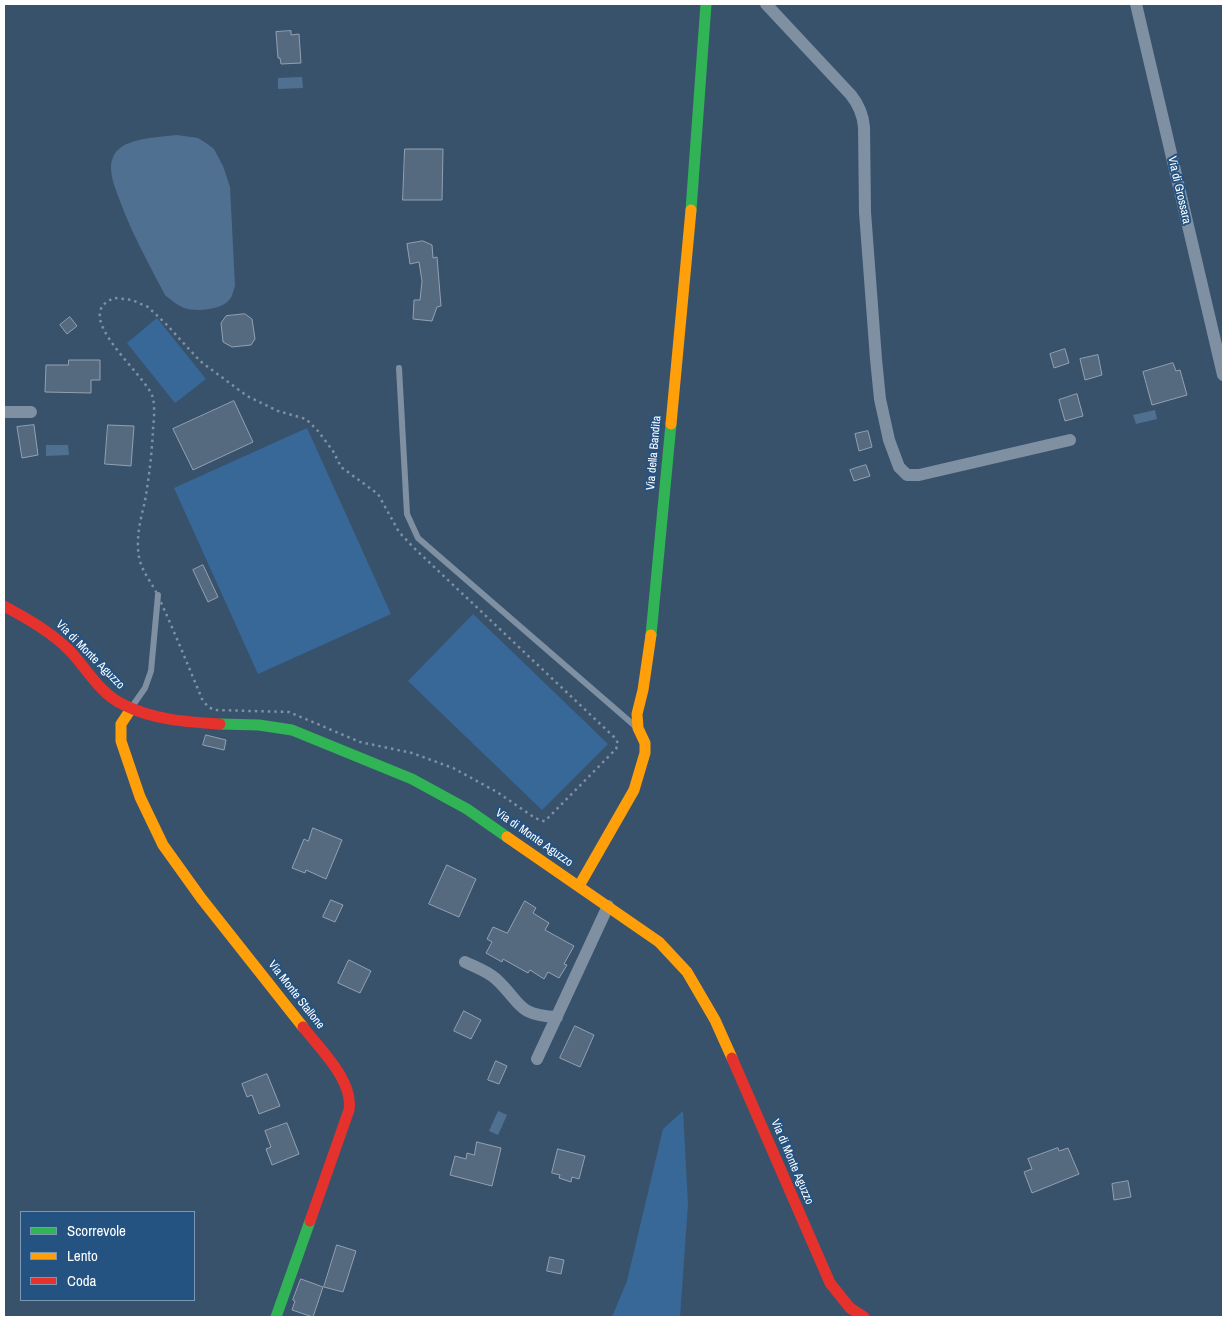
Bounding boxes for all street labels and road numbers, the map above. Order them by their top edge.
street label: Via di Grossara [1164,155,1194,225]
street label: Via della Bandita [644,415,664,491]
street label: Via di Monte Aguzzo [53,618,127,692]
street label: Via di Monte Aguzzo [493,806,575,870]
street label: Via Monte Stallone [265,958,327,1032]
street label: Via di Monte Aguzzo [768,1117,816,1207]

